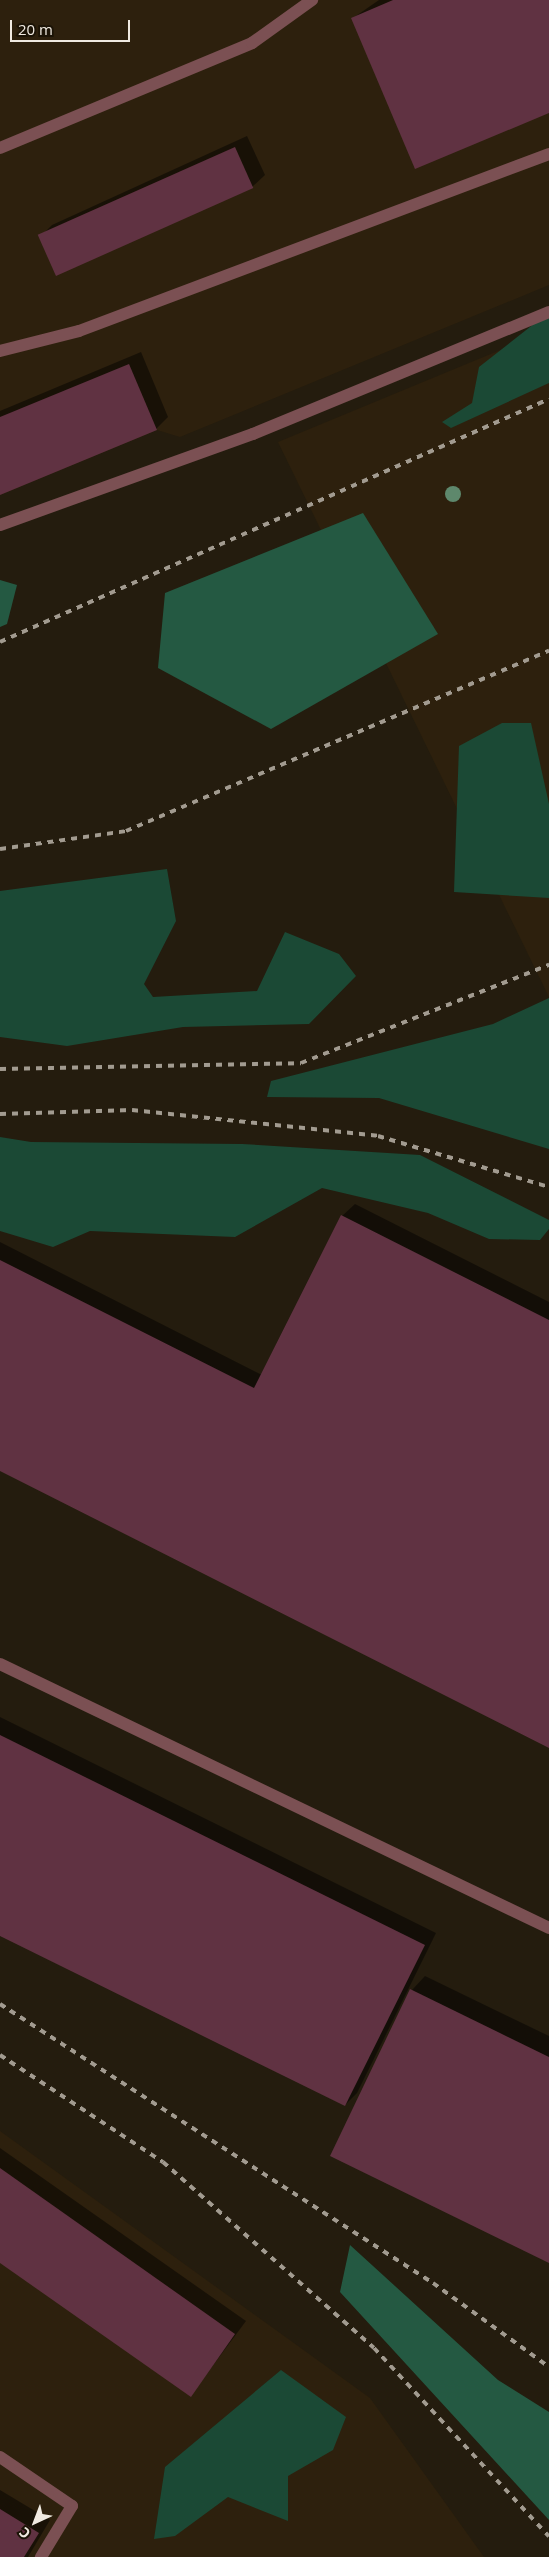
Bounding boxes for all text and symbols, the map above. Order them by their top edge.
scale bar [12,10,132,42]
text: 20 m [18,19,53,39]
north arrow [10,2497,60,2547]
text: С [15,2523,34,2543]

